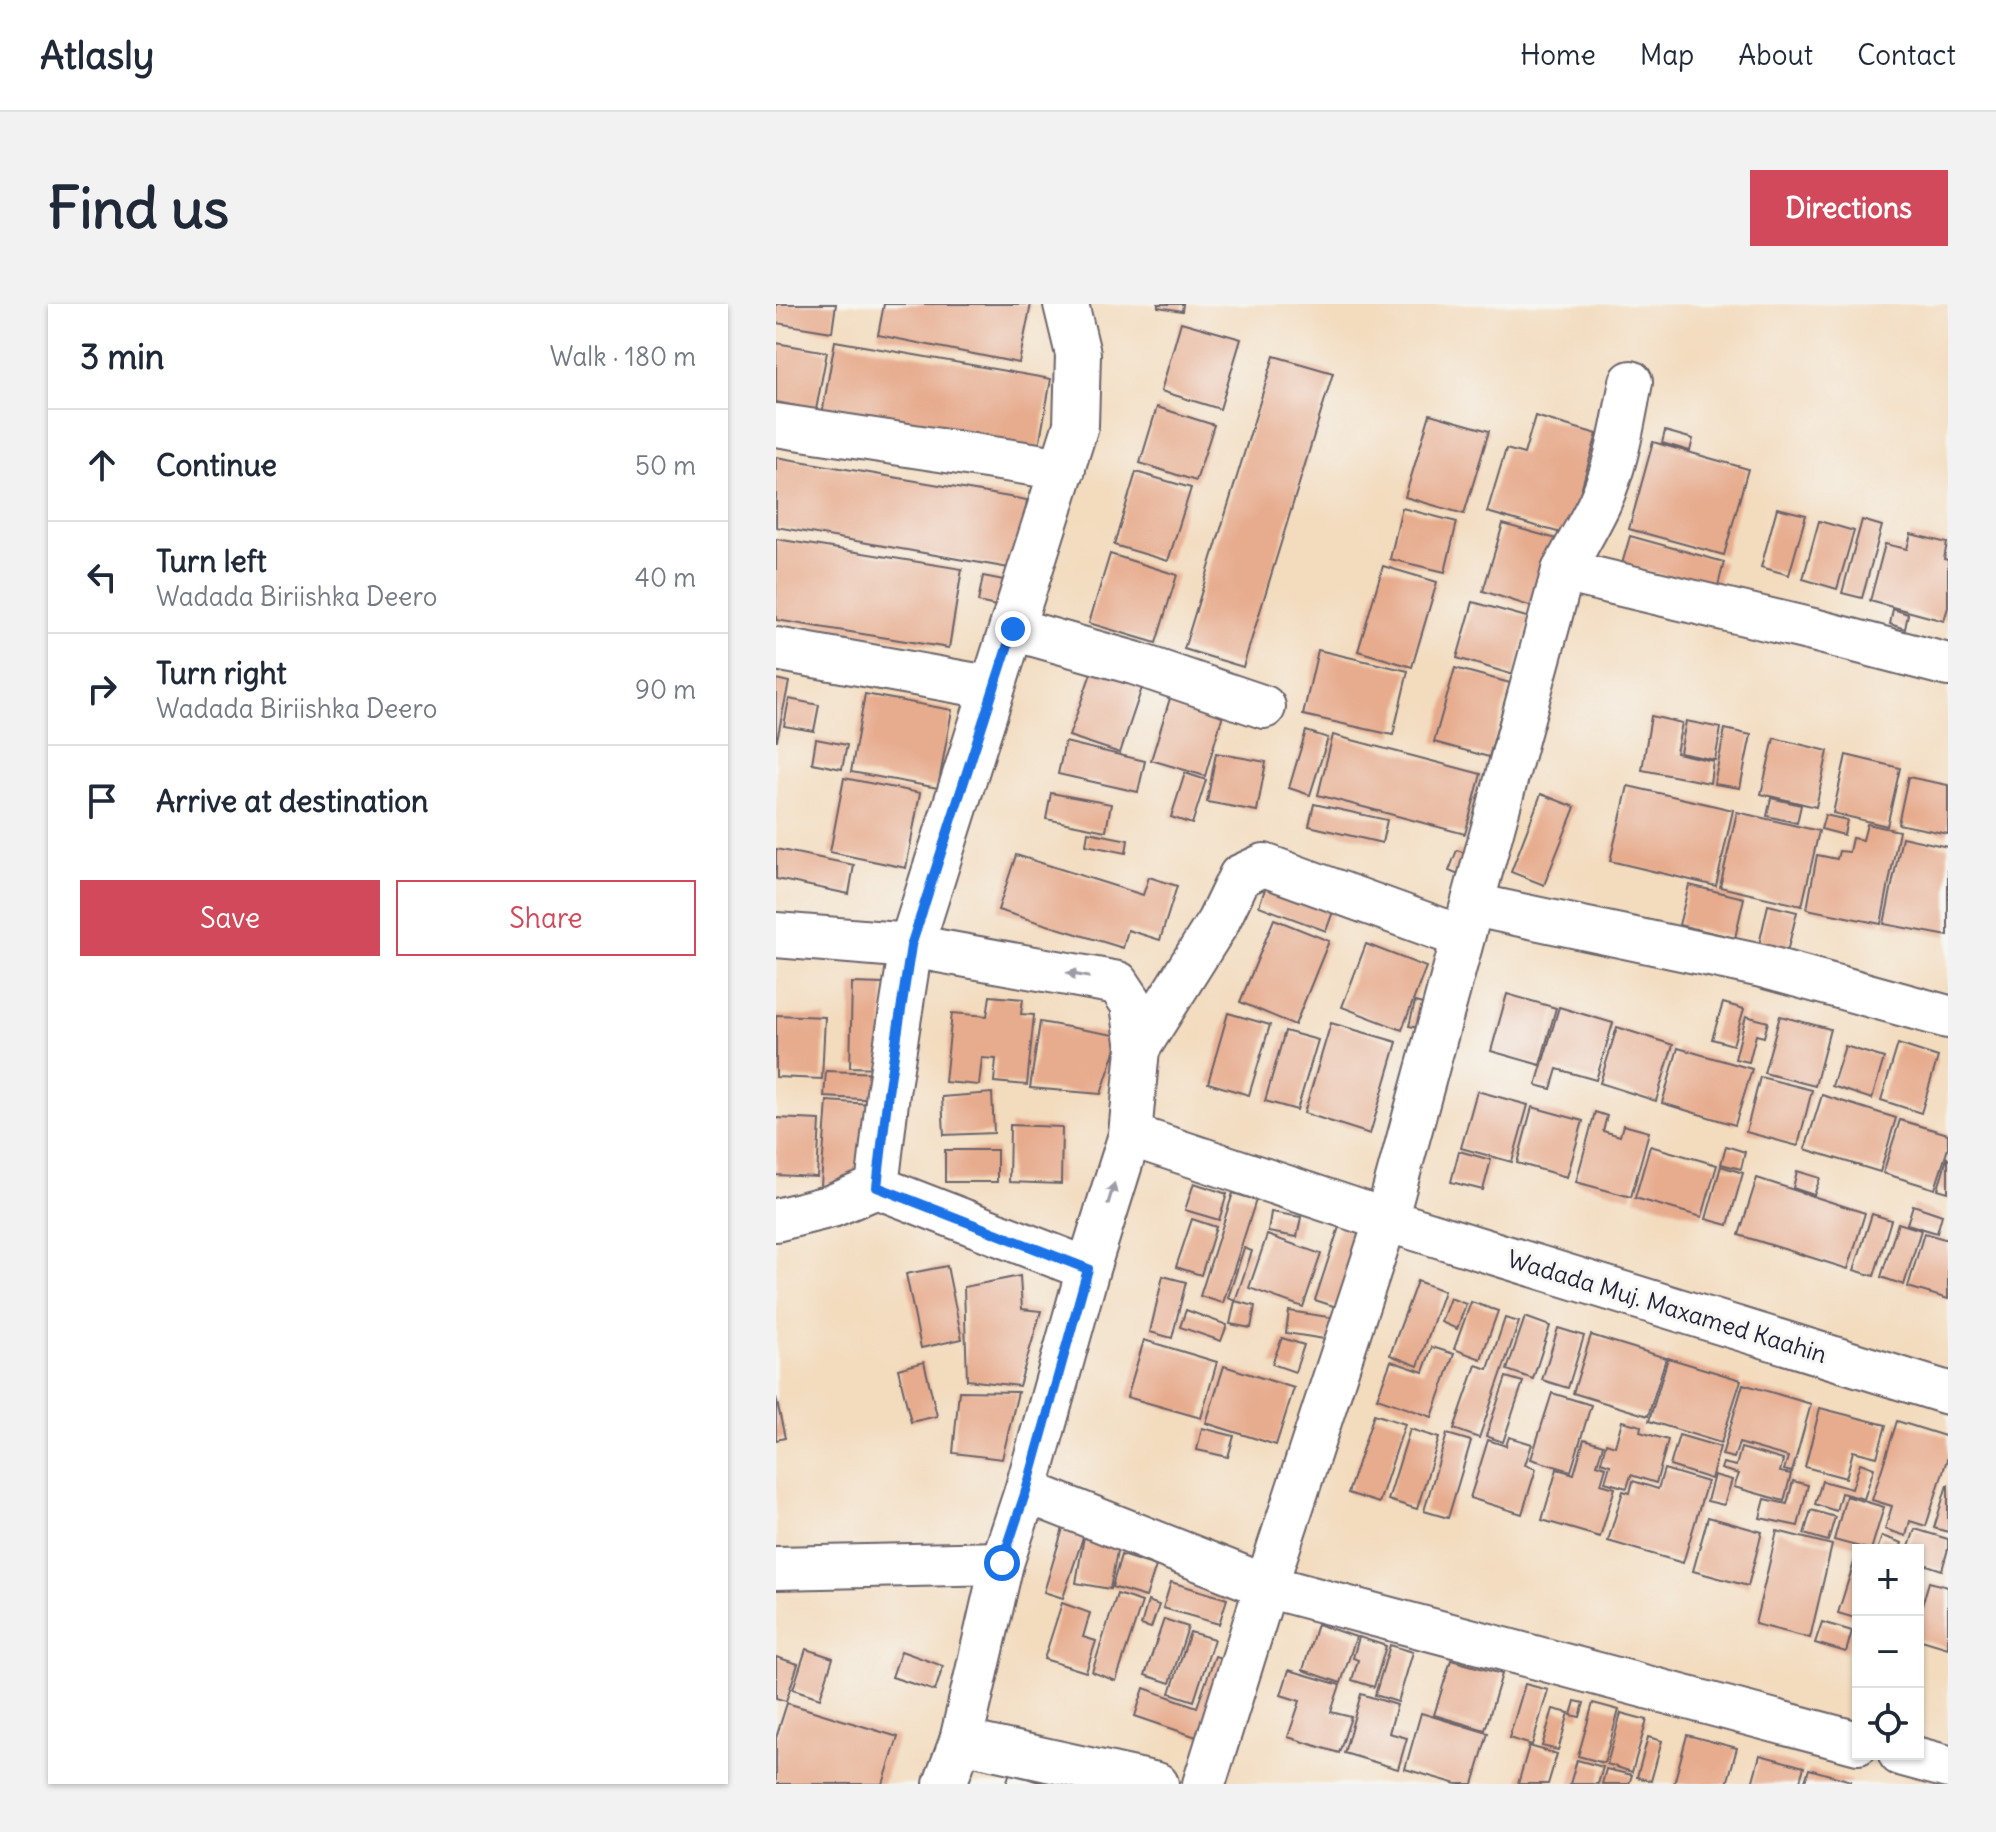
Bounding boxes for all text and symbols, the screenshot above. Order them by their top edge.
text: Atlasly [40,32,154,79]
text: Home [1520,37,1596,73]
text: Map [1640,37,1694,73]
text: About [1738,37,1813,73]
text: Contact [1857,37,1956,73]
button: Directions [1750,170,1948,246]
text: Find us [48,173,229,243]
text: 3 min [80,335,165,378]
text: Walk · 180 m [550,340,696,373]
icon: ahead [80,443,124,487]
text: Continue [156,446,277,484]
text: 50 m [635,449,696,482]
text: Turn left [156,542,267,580]
icon: left [80,555,124,599]
text: 40 m [635,561,696,594]
text: Wadada Biriishka Deero [156,580,437,613]
route end [995,611,1031,647]
text: Turn right [156,654,287,692]
icon: right [80,667,124,711]
text: 90 m [635,673,696,706]
text: Wadada Biriishka Deero [156,692,437,725]
icon: arrive [80,779,124,823]
text: Arrive at destination [156,782,428,820]
button: Save [80,880,380,956]
button: Share [396,880,696,956]
one-way arrow [1065,968,1090,981]
one-way arrow [1105,1182,1118,1206]
street label: Wadada Muj. Maxamed Kaahin [1504,1243,1831,1369]
map controls [1852,1544,1924,1760]
button: + [1852,1544,1924,1616]
route start [984,1545,1020,1581]
button: − [1852,1616,1924,1688]
button: locate [1852,1688,1924,1760]

